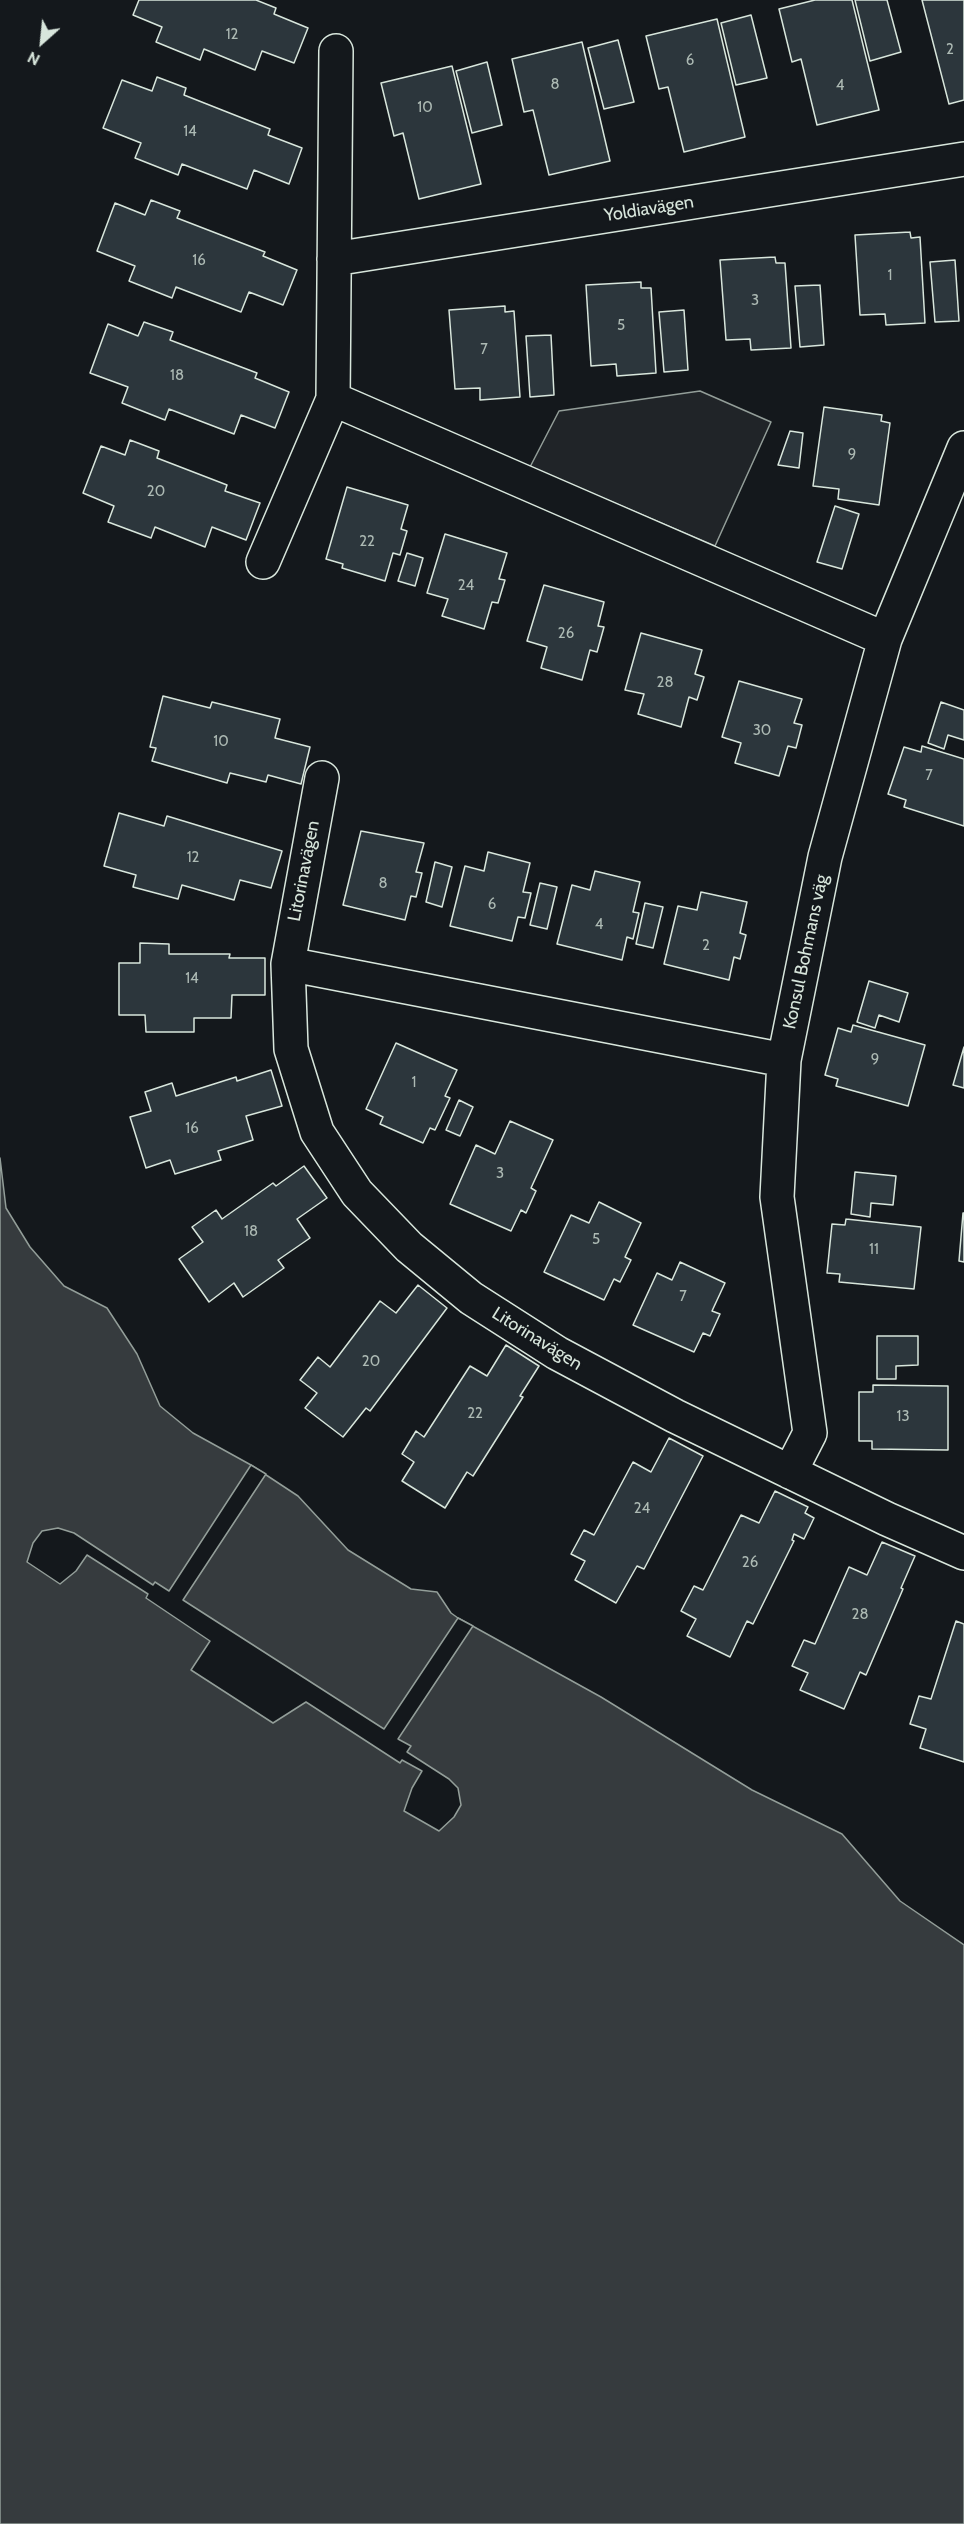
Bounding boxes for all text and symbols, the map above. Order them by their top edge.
north arrow [12,12,72,72]
house number: 12 [226,26,238,44]
house number: 2 [946,41,954,59]
text: N [24,47,43,70]
house number: 6 [686,52,694,70]
house number: 8 [550,76,560,94]
house number: 4 [836,77,844,95]
house number: 10 [417,99,433,117]
house number: 14 [183,123,197,141]
street label: Yoldiavägen [603,191,695,227]
house number: 16 [192,252,206,270]
house number: 1 [888,267,892,285]
house number: 3 [751,292,759,310]
house number: 5 [617,317,625,335]
house number: 7 [480,341,488,359]
house number: 18 [170,367,184,385]
house number: 9 [848,446,856,464]
house number: 20 [147,483,165,501]
house number: 22 [359,533,375,551]
house number: 24 [458,577,474,595]
house number: 26 [558,625,574,643]
house number: 28 [657,674,673,692]
house number: 30 [753,722,771,740]
house number: 10 [213,733,229,751]
house number: 7 [925,767,933,785]
street label: Litorinavägen [284,819,324,923]
house number: 12 [187,849,199,867]
street label: Konsul Bohmans väg [779,873,833,1031]
house number: 8 [378,875,388,893]
house number: 6 [488,896,496,914]
house number: 4 [595,916,603,934]
house number: 2 [702,937,710,955]
house number: 14 [185,970,199,988]
house number: 9 [871,1051,879,1069]
house number: 1 [412,1074,416,1092]
house number: 16 [185,1120,199,1138]
house number: 3 [496,1165,504,1183]
house number: 18 [244,1223,258,1241]
house number: 5 [592,1231,600,1249]
house number: 11 [869,1241,879,1259]
house number: 7 [679,1288,687,1306]
street label: Litorinavägen [488,1303,586,1375]
house number: 20 [362,1353,380,1371]
house number: 22 [467,1405,483,1423]
house number: 13 [896,1408,910,1426]
house number: 24 [634,1500,650,1518]
house number: 26 [742,1554,758,1572]
house number: 28 [852,1606,868,1624]

